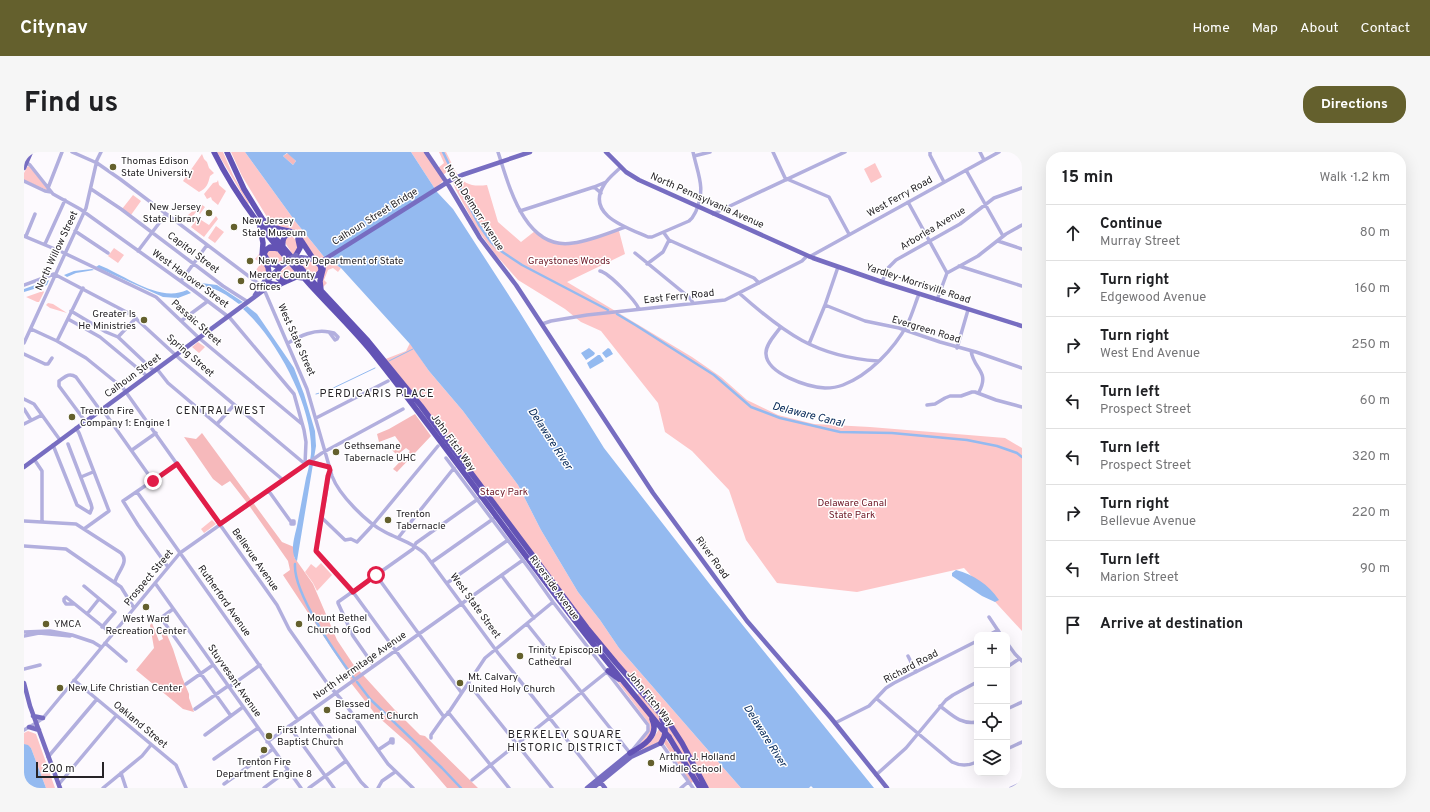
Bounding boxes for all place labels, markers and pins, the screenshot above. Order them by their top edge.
place label: Thomas Edison State University [121,155,193,180]
marker: Thomas Edison State University [108,162,118,172]
place label: New Jersey State Library [143,201,201,226]
marker: New Jersey State Library [204,208,214,218]
place label: New Jersey State Museum [242,215,306,240]
marker: New Jersey State Museum [229,222,239,232]
place label: New Jersey Department of State [258,255,403,268]
marker: New Jersey Department of State [245,256,255,266]
place label: Mercer County Offices [249,269,315,294]
marker: Mercer County Offices [236,276,246,286]
place label: Greater Is He Ministries [78,308,136,333]
marker: Greater Is He Ministries [139,315,149,325]
place label: Trenton Fire Company 1: Engine 1 [80,405,171,430]
marker: Trenton Fire Company 1: Engine 1 [67,412,77,422]
place label: Gethsemane Tabernacle UHC [344,440,416,465]
marker: Gethsemane Tabernacle UHC [331,447,341,457]
place label: Trenton Tabernacle [396,508,446,533]
marker: Trenton Tabernacle [383,515,393,525]
marker: West Ward Recreation Center [141,602,151,612]
place label: Mount Bethel Church of God [307,612,371,637]
place label: West Ward Recreation Center [105,613,187,638]
place label: YMCA [54,618,82,631]
marker: YMCA [41,619,51,629]
marker: Mount Bethel Church of God [294,619,304,629]
place label: Trinity Episcopal Cathedral [528,644,602,669]
marker: Trinity Episcopal Cathedral [515,651,525,661]
place label: Mt. Calvary United Holy Church [468,671,555,696]
marker: Mt. Calvary United Holy Church [455,678,465,688]
place label: New Life Christian Center [68,682,182,695]
marker: New Life Christian Center [55,683,65,693]
place label: Blessed Sacrament Church [335,698,418,723]
marker: Blessed Sacrament Church [322,705,332,715]
place label: First International Baptist Church [277,724,357,749]
marker: First International Baptist Church [264,731,274,741]
marker: Trenton Fire Department Engine 8 [259,745,269,755]
place label: Arthur J. Holland Middle School [659,751,735,776]
place label: Trenton Fire Department Engine 8 [216,756,312,781]
marker: Arthur J. Holland Middle School [646,758,656,768]

